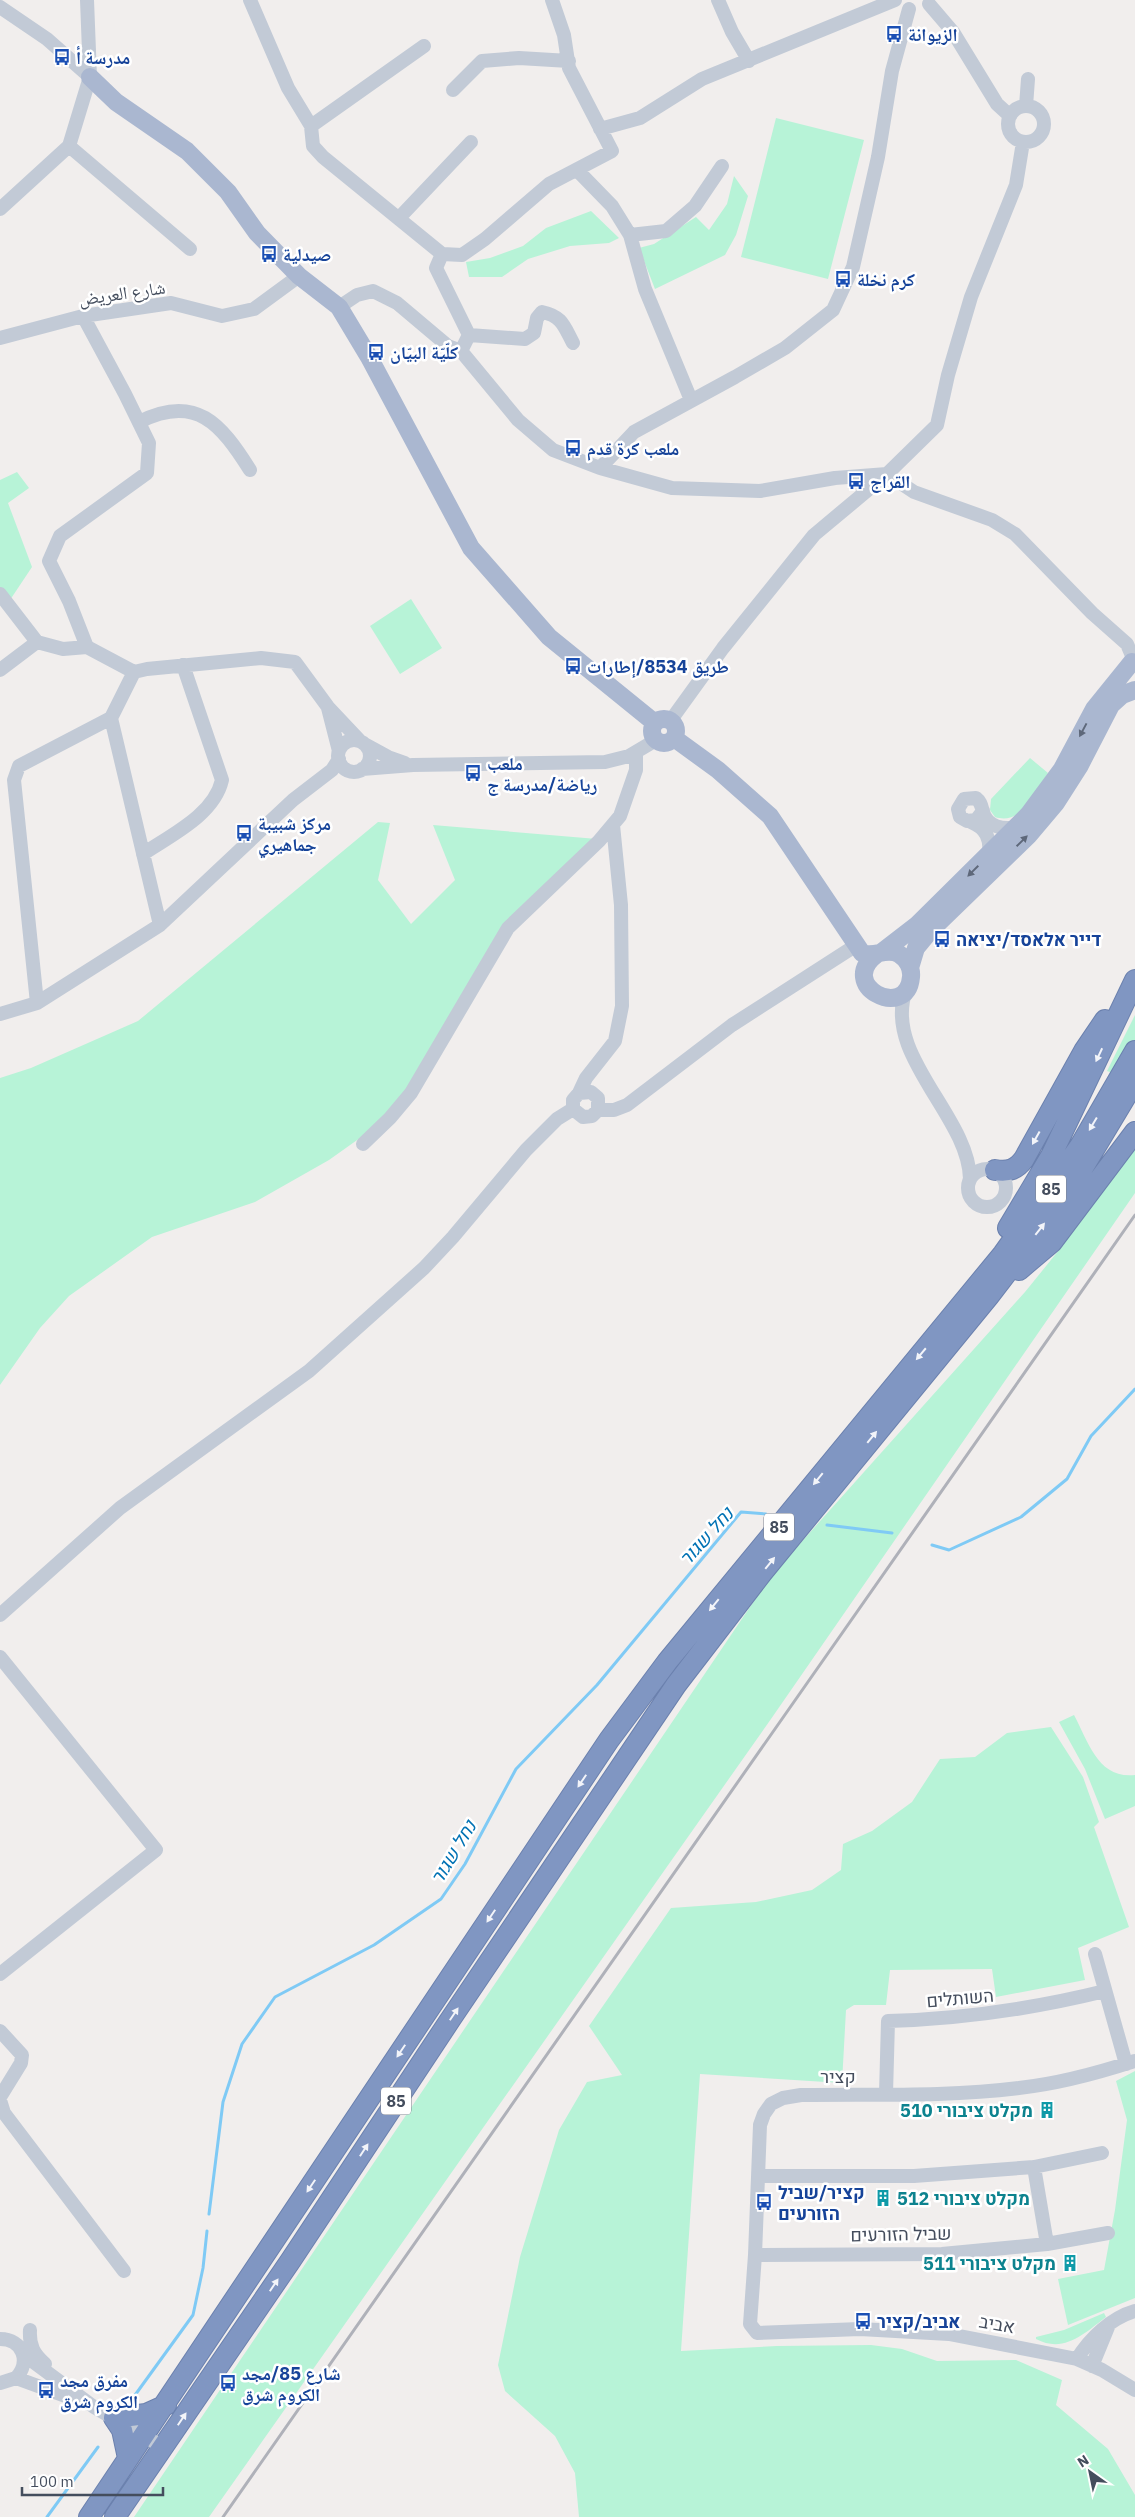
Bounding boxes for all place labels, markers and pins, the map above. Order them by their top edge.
place label: الزيوانة [908,23,958,46]
bus stop icon: الزيوانة [884,24,904,44]
place label: مدرسة أ [76,46,130,69]
bus stop icon: مدرسة أ [52,47,72,67]
place label: صيدلية [283,243,331,266]
bus stop icon: صيدلية [259,244,279,264]
place label: كرم نخلة [857,268,915,292]
bus stop icon: كرم نخلة [833,269,853,289]
place label: كلّيّة البيّان [390,341,458,364]
bus stop icon: كلّيّة البيّان [366,342,386,362]
place label: ملعب كرة قدم [587,437,679,461]
bus stop icon: ملعب كرة قدم [563,438,583,458]
place label: القراج [870,470,910,493]
bus stop icon: القراج [846,471,866,491]
place label: طريق 8534/إطارات [587,655,729,678]
bus stop icon: طريق 8534/إطارات [563,656,583,676]
place label: ملعب رياضة/مدرسة ج [487,752,597,796]
bus stop icon: ملعب رياضة/مدرسة ج [463,763,483,783]
place label: مركز شبيبة جماهيري [258,812,331,859]
bus stop icon: مركز شبيبة جماهيري [234,823,254,843]
place label: דייר אלאסד/יציאה [956,928,1101,951]
bus stop icon: דייר אלאסד/יציאה [932,929,952,949]
place label: מקלט ציבורי 510 [900,2099,1033,2122]
building icon: מקלט ציבורי 510 [1037,2100,1057,2120]
place label: קציר/שביל הזורעים [778,2181,865,2225]
place label: מקלט ציבורי 512 [897,2187,1030,2210]
building icon: מקלט ציבורי 512 [873,2188,893,2208]
bus stop icon: קציר/שביל הזורעים [754,2192,774,2212]
place label: מקלט ציבורי 511 [923,2252,1056,2275]
building icon: מקלט ציבורי 511 [1060,2253,1080,2273]
place label: אביב/קציר [877,2310,960,2333]
bus stop icon: אביב/קציר [853,2311,873,2331]
place label: شارع 85/مجد الكروم شرق [242,2362,341,2407]
place label: مفرق مجد الكروم شرق [60,2369,138,2414]
bus stop icon: شارع 85/مجد الكروم شرق [218,2373,238,2393]
bus stop icon: مفرق مجد الكروم شرق [36,2380,56,2400]

